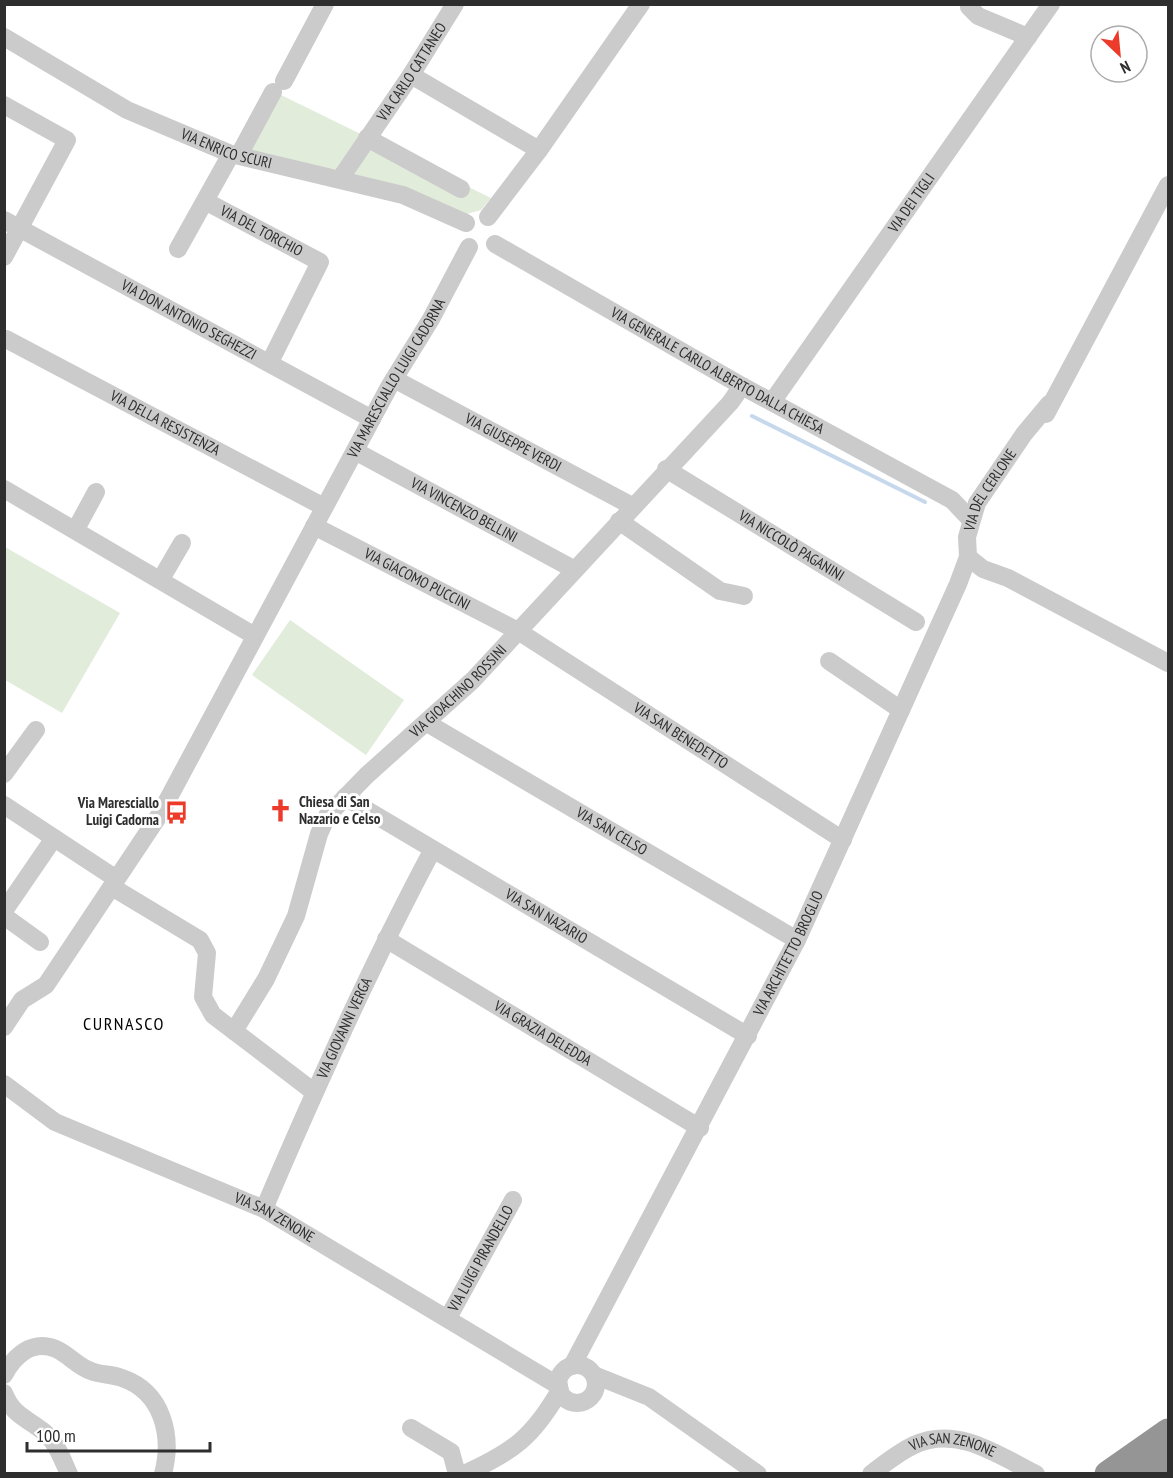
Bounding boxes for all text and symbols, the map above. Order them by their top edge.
street label: VIA CARLO CATTANEO [372,19,450,125]
north arrow [1089,24,1149,84]
text: N [1117,57,1134,78]
street label: VIA ENRICO SCURI [177,124,274,172]
street label: VIA DEI TIGLI [883,169,938,237]
street label: VIA DEL TORCHIO [216,200,306,260]
street label: VIA DON ANTONIO SEGHEZZI [117,275,260,364]
street label: VIA MARESCIALLO LUIGI CADORNA [342,294,450,462]
street label: VIA GENERALE CARLO ALBERTO DALLA CHIESA [607,302,828,438]
street label: VIA DELLA RESISTENZA [106,385,224,460]
street label: VIA GIUSEPPE VERDI [461,408,565,476]
street label: VIA DEL CERLONE [959,445,1020,534]
street label: VIA VINCENZO BELLINI [407,473,521,546]
street label: VIA NICCOLÒ PAGANINI [734,505,848,585]
street label: VIA GIACOMO PUCCINI [360,543,474,614]
street label: VIA GIOACHINO ROSSINI [405,640,510,742]
street label: VIA SAN BENEDETTO [629,697,732,773]
place label: Chiesa di San Nazario e Celso [299,792,381,828]
place label: Via Maresciallo Luigi Cadorna [77,793,159,829]
church icon: Chiesa di San Nazario e Celso [268,798,294,824]
bus stop icon: Via Maresciallo Luigi Cadorna [164,799,190,825]
street label: VIA SAN CELSO [572,802,651,859]
street label: VIA SAN NAZARIO [501,884,591,948]
street label: VIA ARCHITETTO BROGLIO [748,888,827,1020]
street label: VIA GIOVANNI VERGA [312,973,376,1082]
street label: VIA GRAZIA DELEDDA [490,996,596,1070]
district label: CURNASCO [83,1012,165,1035]
street label: VIA SAN ZENONE [231,1187,318,1246]
street label: VIA LUIGI PIRANDELLO [443,1202,517,1316]
scale bar [27,1415,210,1453]
text: 100 m [36,1424,76,1447]
street label: VIA SAN ZENONE [905,1428,999,1461]

